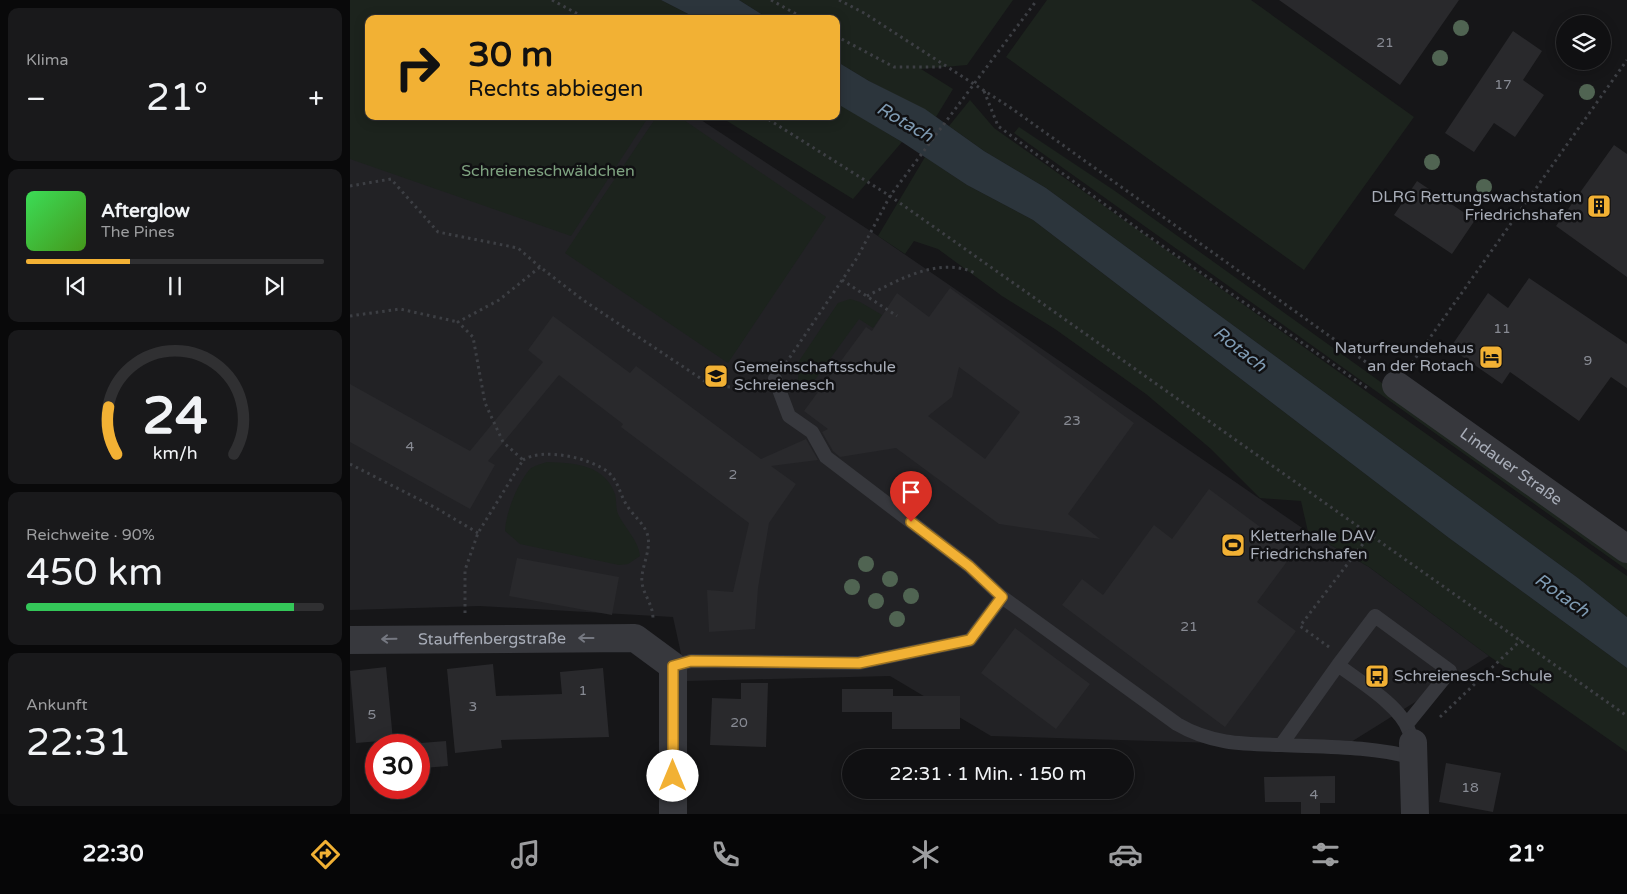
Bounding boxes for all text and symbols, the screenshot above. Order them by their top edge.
map controls [1556,15,1611,70]
button: layers [1556,15,1611,70]
text: 30 m [468,34,553,76]
house number: 21 [1376,34,1394,51]
icon: right [385,35,450,100]
text: Klima [26,50,68,70]
text: 21° [146,75,208,121]
text: Rechts abbiegen [468,76,643,102]
house number: 17 [1494,76,1512,93]
text: − [26,82,46,116]
text: + [308,82,324,116]
water label: Rotach [873,97,938,147]
park label: Schreieneschwäldchen [461,161,635,181]
place label: DLRG Rettungswachstation Friedrichshafen [1371,187,1582,225]
building icon: DLRG Rettungswachstation Friedrichshafen [1586,193,1612,219]
text: Afterglow [101,200,190,222]
text: The Pines [101,222,175,242]
icon: previous [62,272,90,300]
icon: pause [161,272,189,300]
icon: next [260,272,288,300]
house number: 11 [1493,320,1511,337]
water label: Rotach [1209,321,1272,377]
place label: Naturfreundehaus an der Rotach [1335,338,1474,376]
hotel icon: Naturfreundehaus an der Rotach [1478,344,1504,370]
house number: 9 [1584,352,1592,369]
place label: Gemeinschaftsschule Schreienesch [734,357,896,395]
school or university icon: Gemeinschaftsschule Schreienesch [703,363,729,389]
text: 24 [142,385,208,448]
house number: 23 [1063,412,1081,429]
street label: Lindauer Straße [1456,424,1566,510]
house number: 4 [406,438,415,455]
text: km/h [153,443,197,464]
house number: 2 [729,466,737,483]
pin [890,471,932,522]
icon: arrive [897,478,925,506]
text: Reichweite · 90% [26,525,155,545]
place label: Kletterhalle DAV Friedrichshafen [1250,526,1375,564]
sports icon: Kletterhalle DAV Friedrichshafen [1220,532,1246,558]
text: 450 km [26,550,163,596]
water label: Rotach [1531,568,1594,622]
house number: 21 [1180,618,1198,635]
street label: Stauffenbergstraße [418,628,566,650]
one-way arrow [578,633,594,643]
one-way arrow [381,634,397,644]
bus stop icon: Schreienesch-Schule [1364,663,1390,689]
place label: Schreienesch-Schule [1394,666,1552,686]
house number: 1 [579,682,587,699]
text: Ankunft [26,695,88,715]
house number: 3 [469,698,477,715]
house number: 5 [368,706,376,723]
house number: 20 [730,714,748,731]
text: 22:31 [26,720,131,766]
speed limit sign: 30 [365,734,430,799]
position arrow [646,749,698,801]
text: 22:31 · 1 Min. · 150 m [890,763,1086,785]
house number: 18 [1461,779,1479,796]
house number: 4 [1310,786,1319,803]
icon: directions [308,837,343,872]
icon: music [508,837,543,872]
icon: phone [708,837,743,872]
icon: climate [908,837,943,872]
icon: car [1108,837,1143,872]
icon: filters [1308,837,1343,872]
text: 22:30 [83,841,143,867]
text: 21° [1508,841,1544,867]

